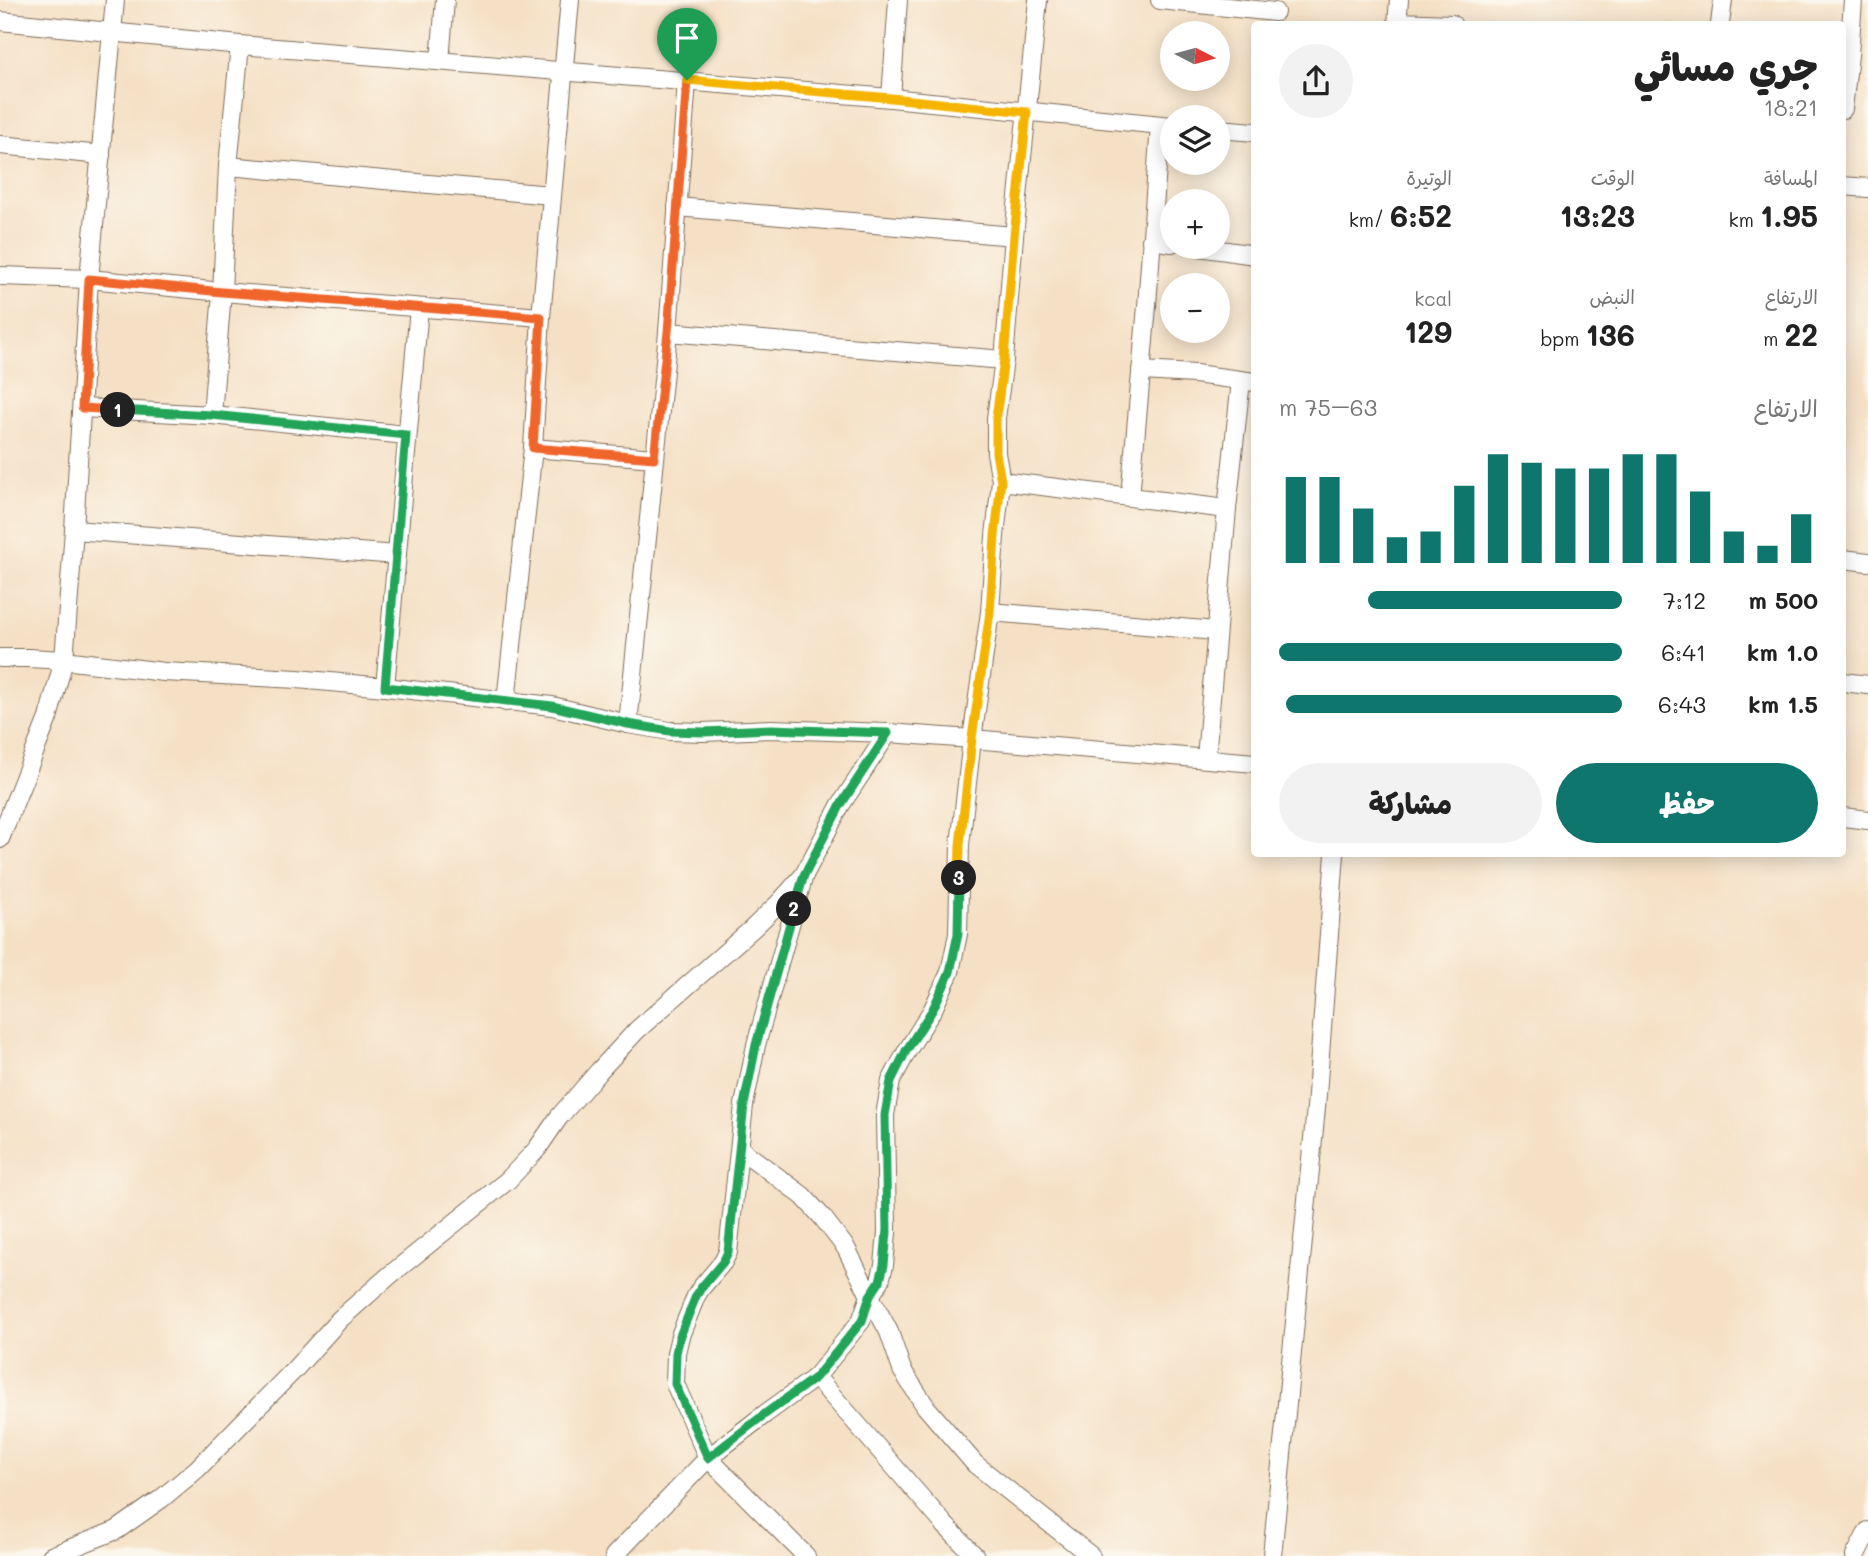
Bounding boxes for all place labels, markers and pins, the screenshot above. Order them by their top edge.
pin [657,8,717,80]
pin: 1 [100,392,136,428]
pin: 3 [942,860,976,896]
pin: 2 [776,892,812,926]

